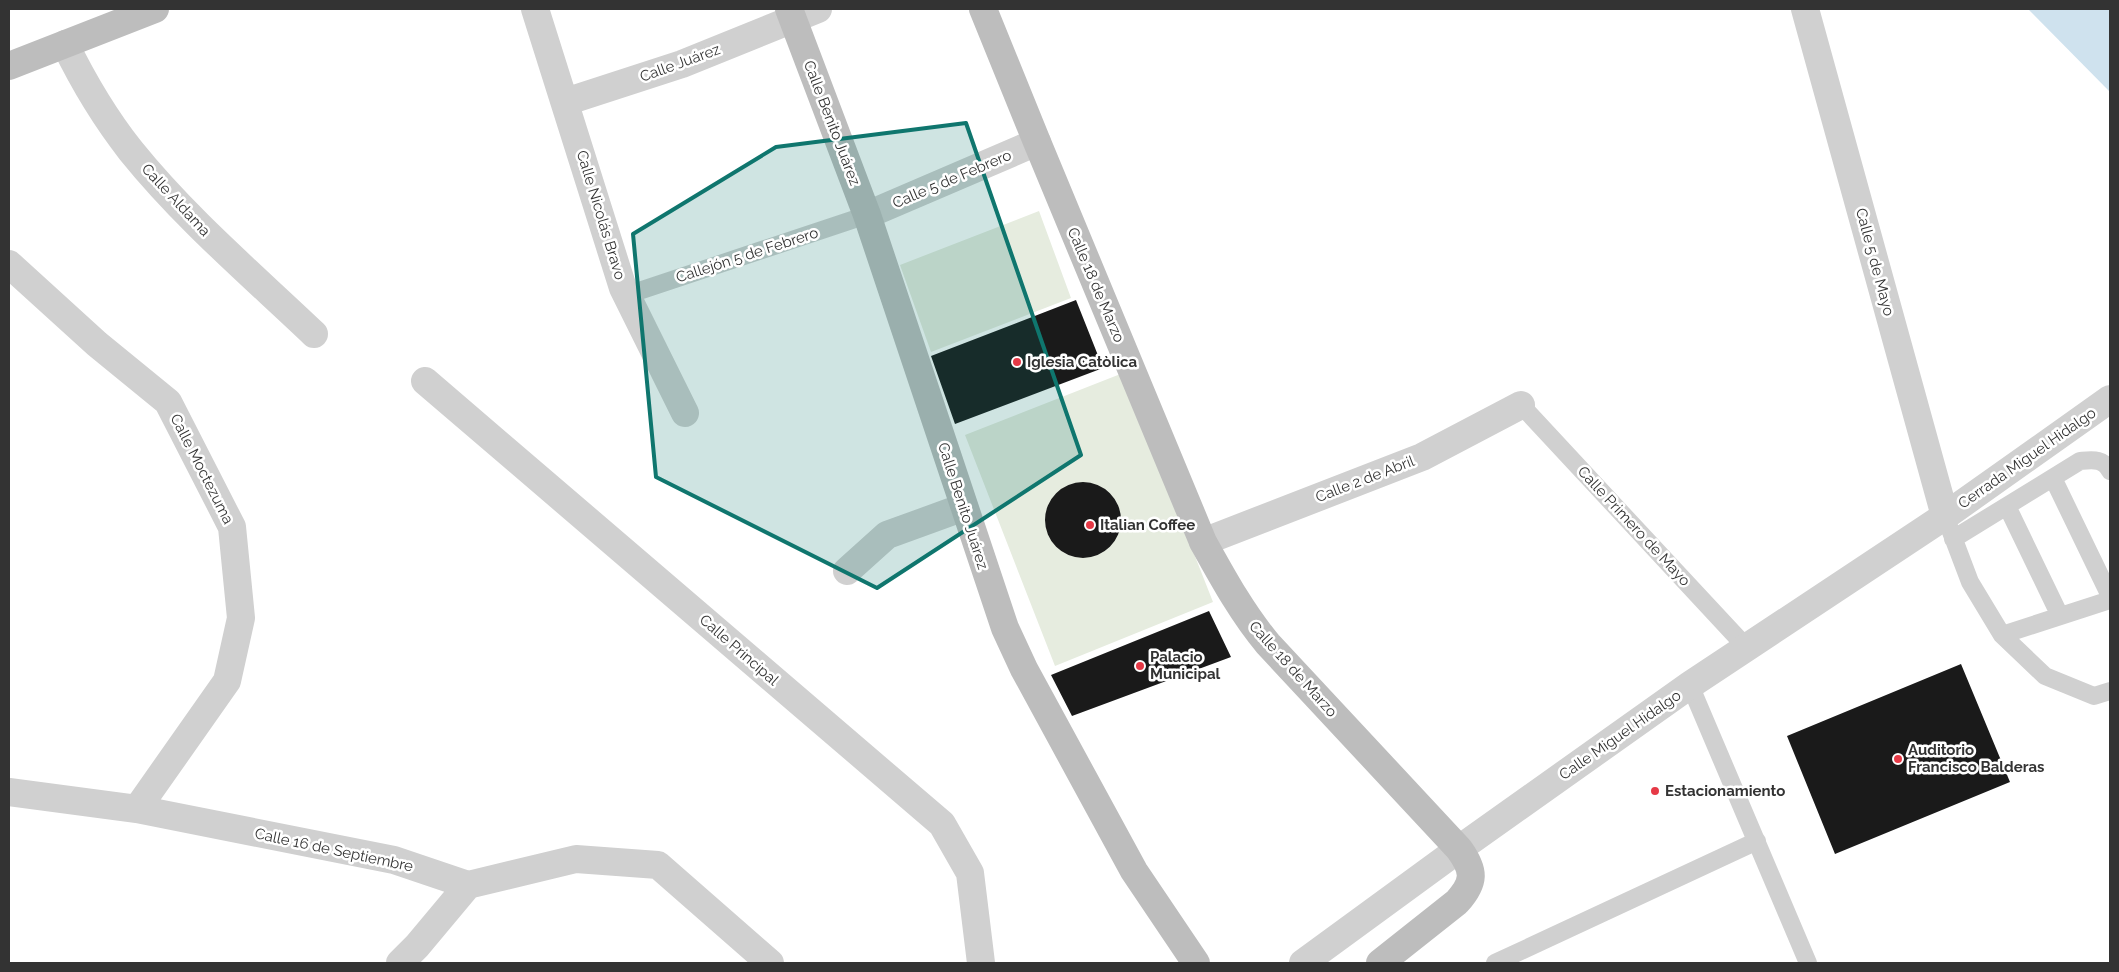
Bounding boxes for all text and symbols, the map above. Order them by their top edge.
street label: Calle Juárez [637,40,723,86]
street label: Calle Benito Juárez [800,58,864,188]
street label: Calle 5 de Febrero [890,146,1014,212]
street label: Calle Nicolás Bravo [573,148,629,282]
street label: Calle Aldama [138,160,214,240]
street label: Calle 5 de Mayo [1852,206,1898,318]
street label: Callejón 5 de Febrero [674,223,820,286]
street label: Calle 18 de Marzo [1064,225,1128,345]
place label: Iglesia Catòlica [1027,353,1137,371]
marker: Iglesia Catòlica [1011,356,1023,368]
street label: Cerrada Miguel Hidalgo [1955,404,2099,512]
street label: Calle Moctezuma [166,411,238,527]
street label: Calle Benito Juárez [934,440,992,572]
street label: Calle 2 de Abril [1313,452,1418,506]
street label: Calle Primero de Mayo [1574,462,1694,590]
place label: Italian Coffee [1100,516,1195,534]
marker: Italian Coffee [1084,519,1096,531]
street label: Calle Principal [696,611,783,690]
street label: Calle 18 de Marzo [1245,617,1341,721]
place label: Palacio Municipal [1150,648,1221,683]
marker: Palacio Municipal [1134,660,1146,672]
street label: Calle Miguel Hidalgo [1556,686,1684,784]
place label: Auditorio Francisco Balderas [1908,741,2044,776]
marker: Auditorio Francisco Balderas [1892,753,1904,765]
place label: Estacionamiento [1665,782,1785,800]
marker: Estacionamiento [1649,785,1661,797]
street label: Calle 16 de Septiembre [253,824,415,876]

